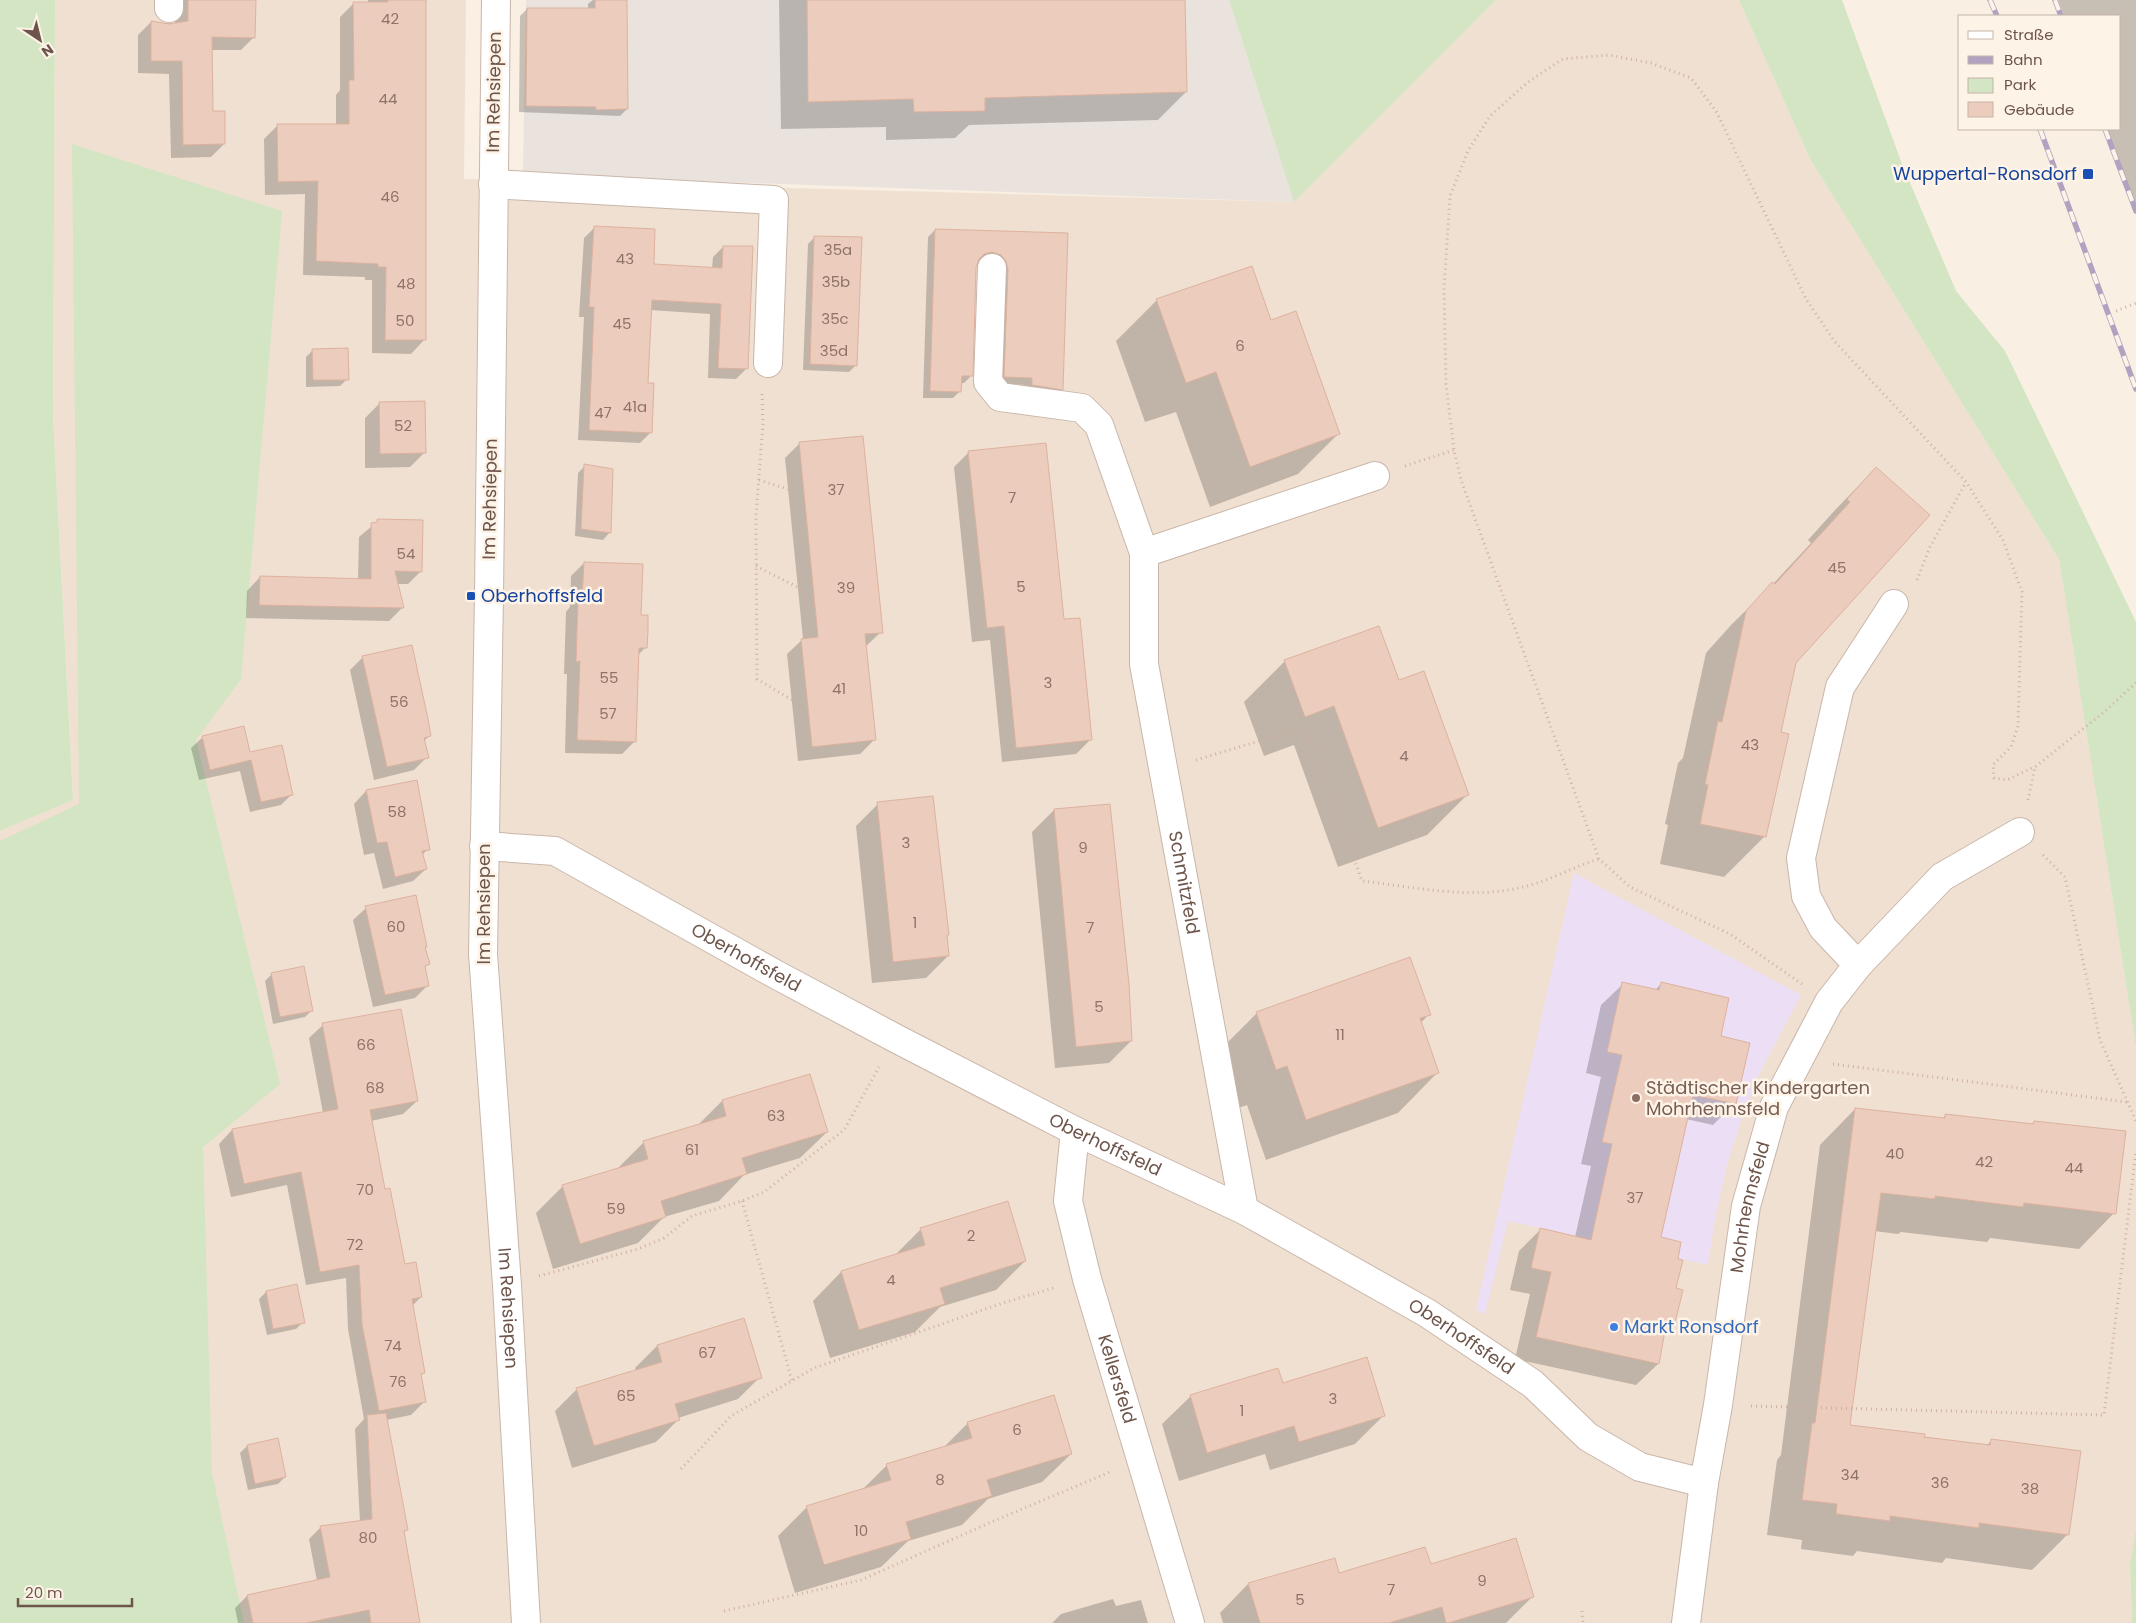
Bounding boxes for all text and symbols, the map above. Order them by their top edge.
house number: 42 [381,8,399,29]
north arrow [15,15,65,65]
legend [1958,15,2121,130]
text: Straße [2004,24,2054,45]
street label: Im Rehsiepen [480,31,507,153]
text: N [37,39,58,62]
text: Bahn [2004,49,2043,70]
text: Park [2004,74,2036,95]
house number: 44 [379,88,397,109]
text: Gebäude [2004,99,2074,120]
place label: Wuppertal-Ronsdorf [1893,161,2077,186]
marker: Wuppertal-Ronsdorf [2081,167,2095,181]
house number: 46 [381,186,399,207]
house number: 35a [824,239,852,260]
house number: 43 [616,248,634,269]
house number: 35b [822,271,850,292]
house number: 48 [397,273,415,294]
house number: 35c [821,308,849,329]
house number: 50 [396,310,414,331]
house number: 45 [613,313,631,334]
house number: 6 [1235,335,1245,356]
house number: 35d [820,340,848,361]
house number: 41a [623,396,647,417]
house number: 47 [594,402,612,423]
house number: 52 [394,415,412,436]
street label: Im Rehsiepen [476,438,503,560]
house number: 37 [827,479,845,500]
house number: 7 [1008,487,1016,508]
house number: 54 [397,543,415,564]
house number: 45 [1828,557,1846,578]
house number: 5 [1016,576,1026,597]
house number: 39 [837,577,855,598]
place label: Oberhoffsfeld [481,583,603,608]
marker: Oberhoffsfeld [465,590,477,602]
house number: 55 [600,667,618,688]
house number: 3 [1044,672,1052,693]
house number: 41 [832,678,846,699]
house number: 56 [390,691,408,712]
house number: 57 [599,703,617,724]
house number: 43 [1741,734,1759,755]
house number: 4 [1399,745,1409,766]
house number: 58 [388,801,406,822]
street label: Schmitzfeld [1163,829,1206,936]
house number: 3 [902,832,910,853]
house number: 9 [1078,837,1088,858]
street label: Im Rehsiepen [471,843,496,965]
house number: 1 [913,912,917,933]
house number: 60 [387,916,405,937]
street label: Oberhoffsfeld [687,917,806,998]
house number: 7 [1086,917,1094,938]
house number: 5 [1094,996,1104,1017]
house number: 11 [1335,1024,1345,1045]
house number: 66 [356,1034,376,1055]
place label: Städtischer Kindergarten Mohrhennsfeld [1646,1075,1870,1121]
house number: 68 [366,1077,385,1098]
marker: Städtischer Kindergarten Mohrhennsfeld [1630,1092,1642,1104]
house number: 63 [767,1105,785,1126]
street label: Oberhoffsfeld [1045,1107,1166,1182]
street label: Mohrhennsfeld [1724,1138,1776,1274]
house number: 61 [685,1139,699,1160]
house number: 40 [1886,1143,1904,1164]
house number: 42 [1975,1151,1993,1172]
house number: 44 [2065,1157,2083,1178]
house number: 70 [356,1179,374,1200]
house number: 37 [1626,1187,1644,1208]
house number: 59 [607,1198,625,1219]
house number: 2 [967,1225,975,1246]
house number: 72 [347,1234,363,1255]
street label: Im Rehsiepen [492,1247,525,1369]
house number: 4 [886,1269,896,1290]
street label: Oberhoffsfeld [1404,1292,1520,1380]
place label: Markt Ronsdorf [1624,1314,1759,1339]
marker: Markt Ronsdorf [1608,1321,1620,1333]
street label: Kellersfeld [1092,1331,1143,1426]
house number: 74 [384,1335,402,1356]
house number: 67 [698,1342,716,1363]
house number: 76 [389,1371,407,1392]
house number: 65 [617,1385,635,1406]
house number: 3 [1329,1388,1337,1409]
house number: 1 [1240,1400,1244,1421]
house number: 6 [1012,1419,1022,1440]
house number: 34 [1841,1464,1859,1485]
house number: 8 [935,1469,945,1490]
house number: 36 [1931,1472,1949,1493]
house number: 38 [2021,1478,2039,1499]
house number: 10 [854,1520,868,1541]
house number: 80 [359,1527,377,1548]
house number: 9 [1477,1570,1487,1591]
scale bar [18,1576,131,1608]
house number: 7 [1387,1579,1395,1600]
text: 20 m [25,1582,63,1603]
house number: 5 [1295,1589,1305,1610]

